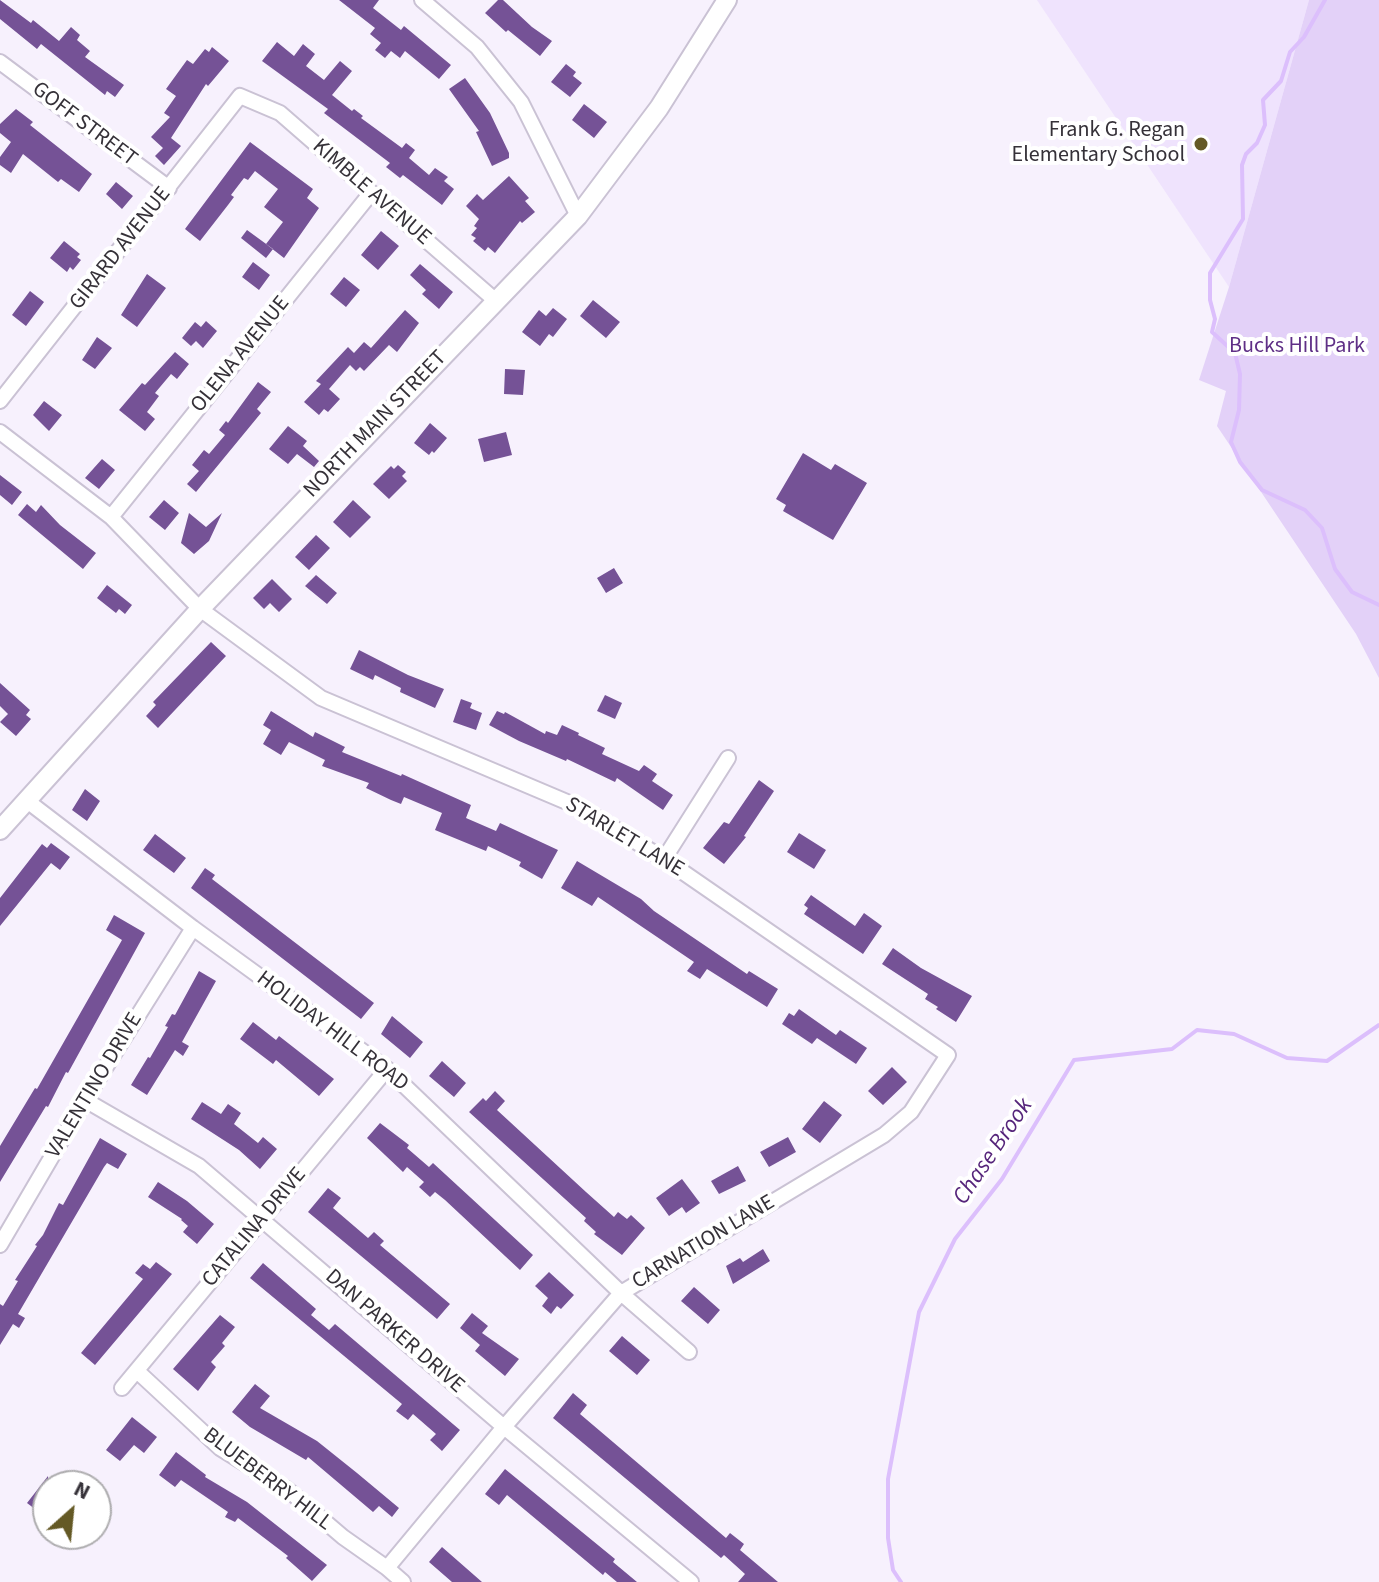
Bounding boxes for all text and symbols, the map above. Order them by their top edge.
street label: GOFF STREET [26,77,142,173]
place label: Frank G. Regan Elementary School [1012,118,1185,170]
street label: KIMBLE AVENUE [306,134,436,252]
marker: Frank G. Regan Elementary School [1192,135,1210,153]
street label: GIRARD AVENUE [65,182,177,316]
street label: OLENA AVENUE [186,291,296,419]
park label: Bucks Hill Park [1229,334,1365,360]
street label: NORTH MAIN STREET [299,346,453,504]
street label: STARLET LANE [560,792,688,884]
street label: HOLIDAY HILL ROAD [251,966,413,1098]
street label: VALENTINO DRIVE [41,1008,149,1164]
water label: Chase Brook [948,1093,1040,1211]
street label: CATALINA DRIVE [197,1163,313,1293]
street label: CARNATION LANE [628,1190,780,1296]
street label: DAN PARKER DRIVE [319,1264,469,1400]
street label: BLUEBERRY HILL [197,1423,337,1537]
north arrow [32,1470,112,1550]
text: N [68,1473,96,1508]

